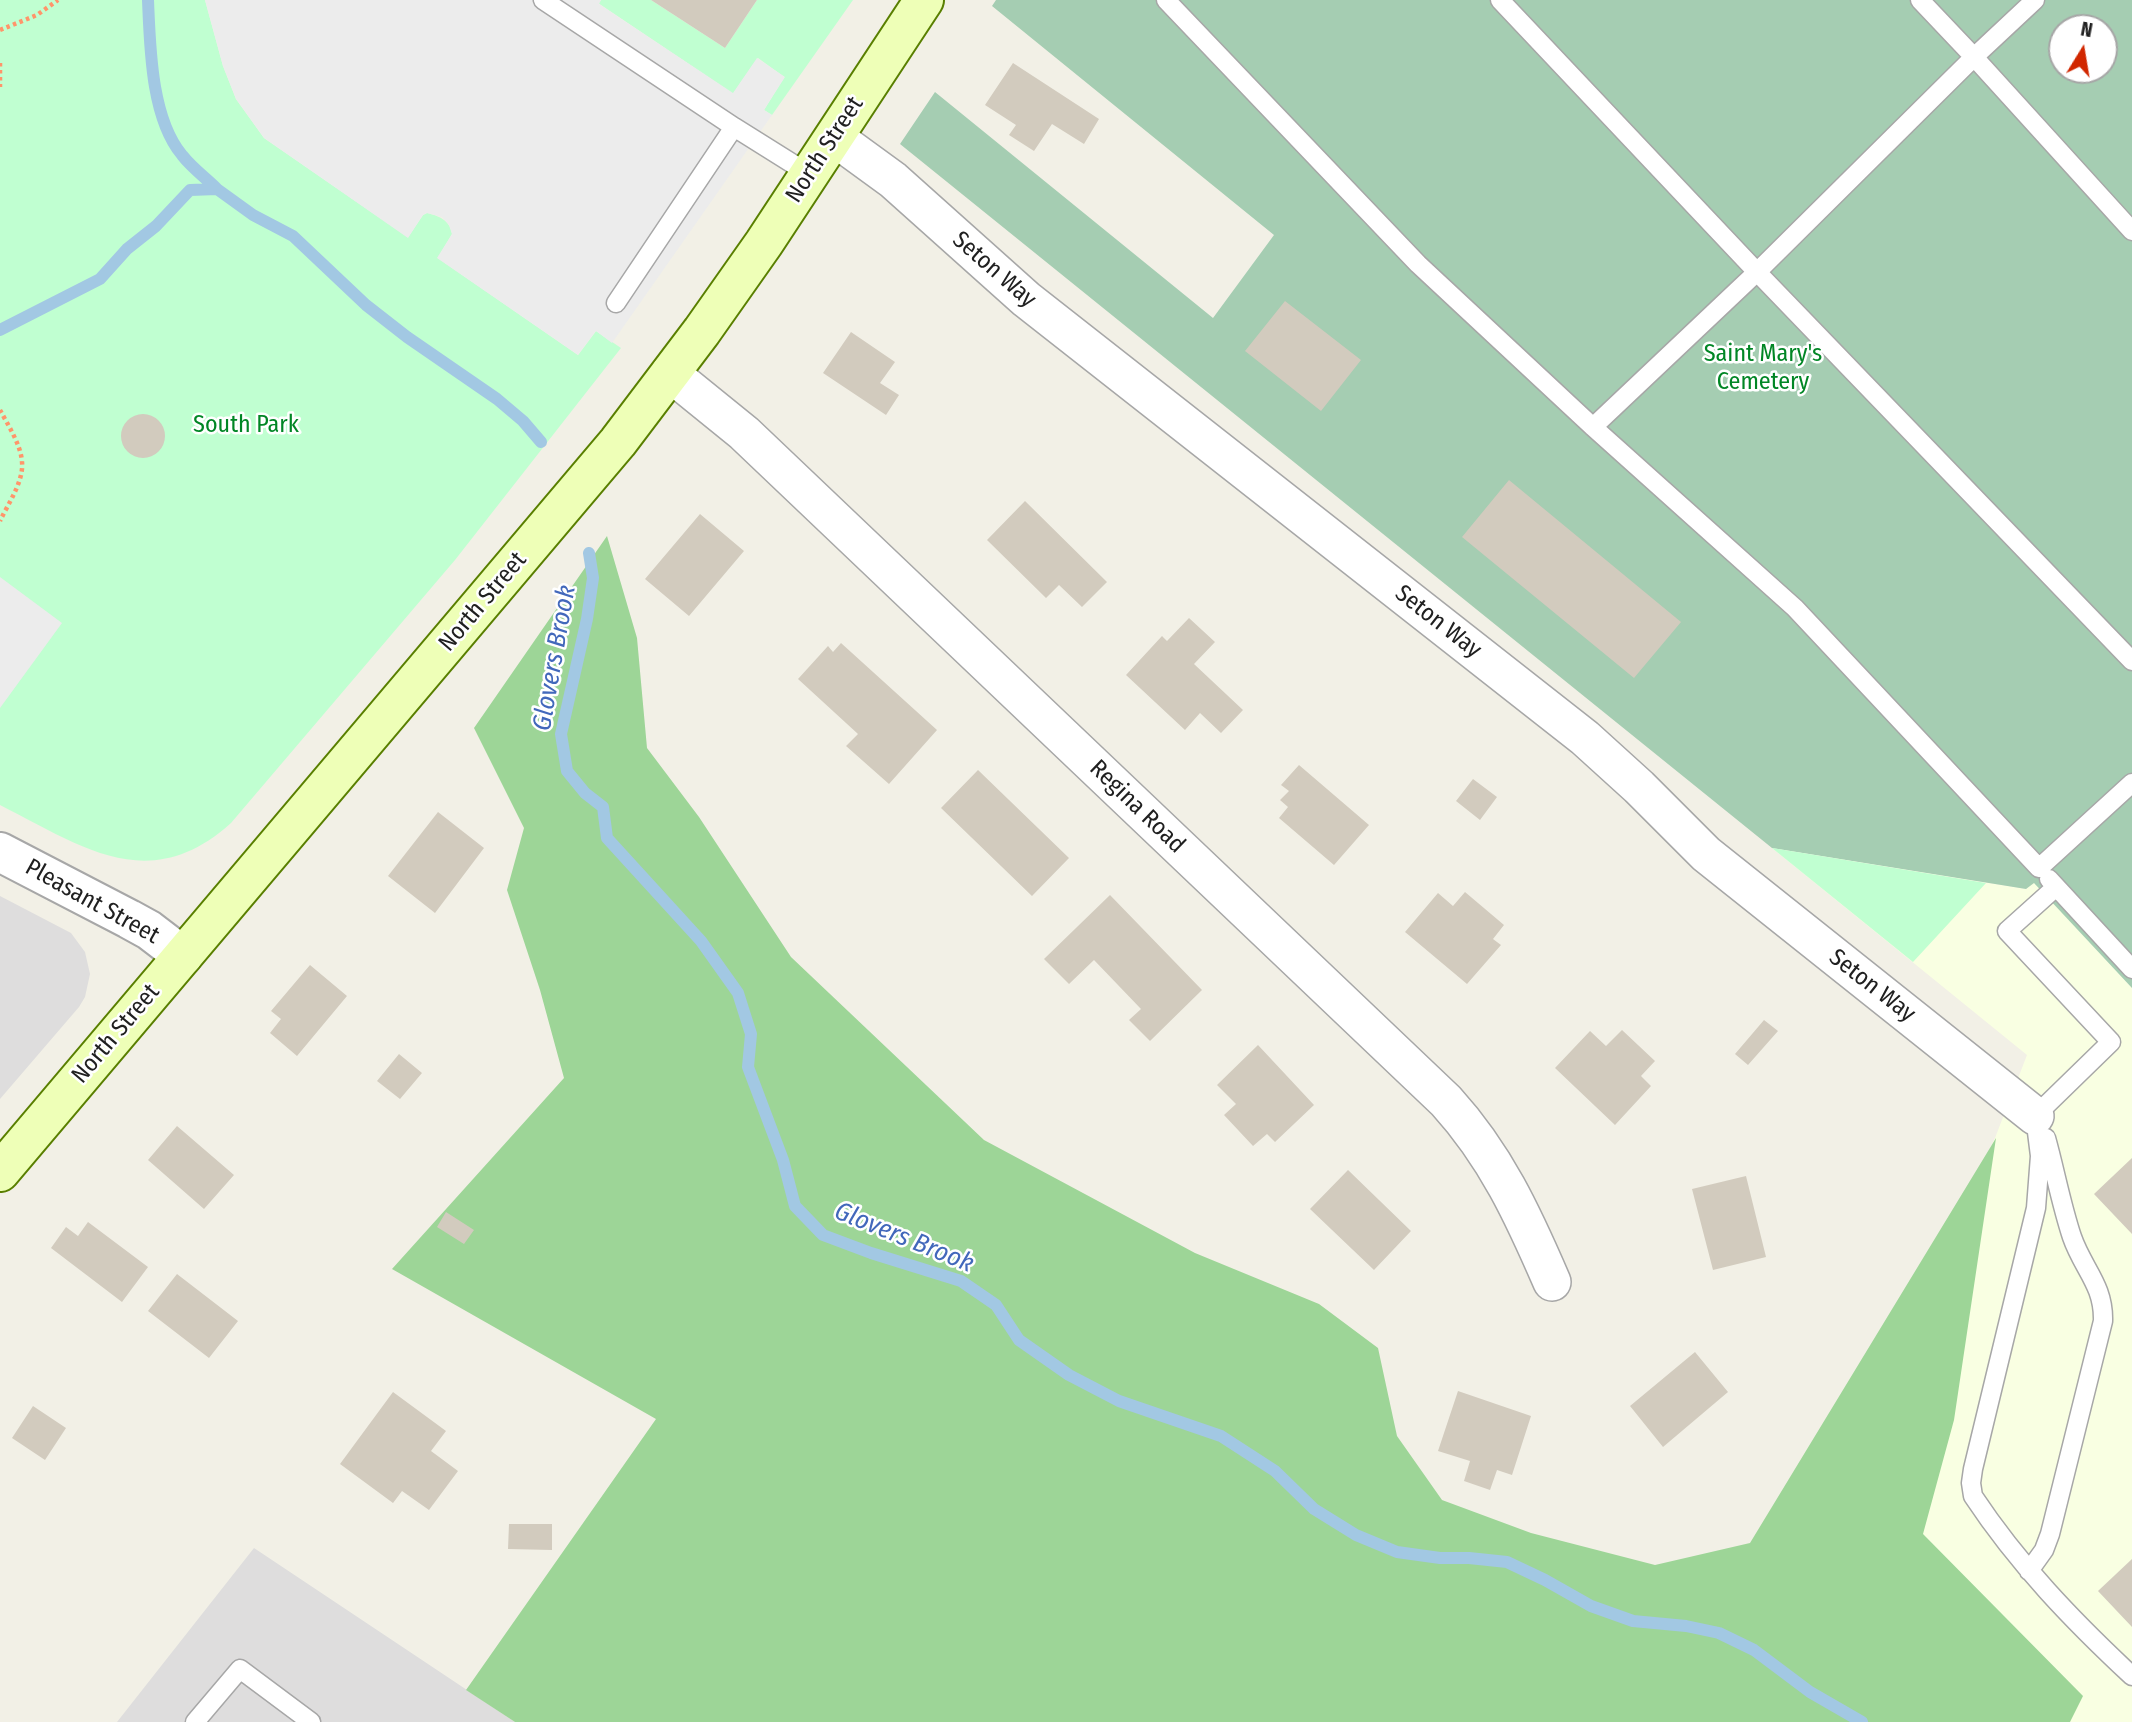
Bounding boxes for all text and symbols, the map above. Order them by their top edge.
north arrow [2048,14,2118,84]
text: N [2079,17,2094,42]
street label: North Street [780,92,870,208]
street label: Seton Way [946,226,1042,314]
park label: Saint Mary's Cemetery [1704,340,1822,396]
park label: South Park [193,411,299,439]
street label: North Street [433,547,533,657]
street label: Seton Way [1389,579,1487,665]
water label: Glovers Brook [527,583,583,733]
street label: Regina Road [1083,754,1191,860]
street label: Pleasant Street [20,853,164,951]
street label: Seton Way [1823,943,1921,1029]
street label: North Street [66,979,166,1089]
water label: Glovers Brook [830,1196,978,1280]

